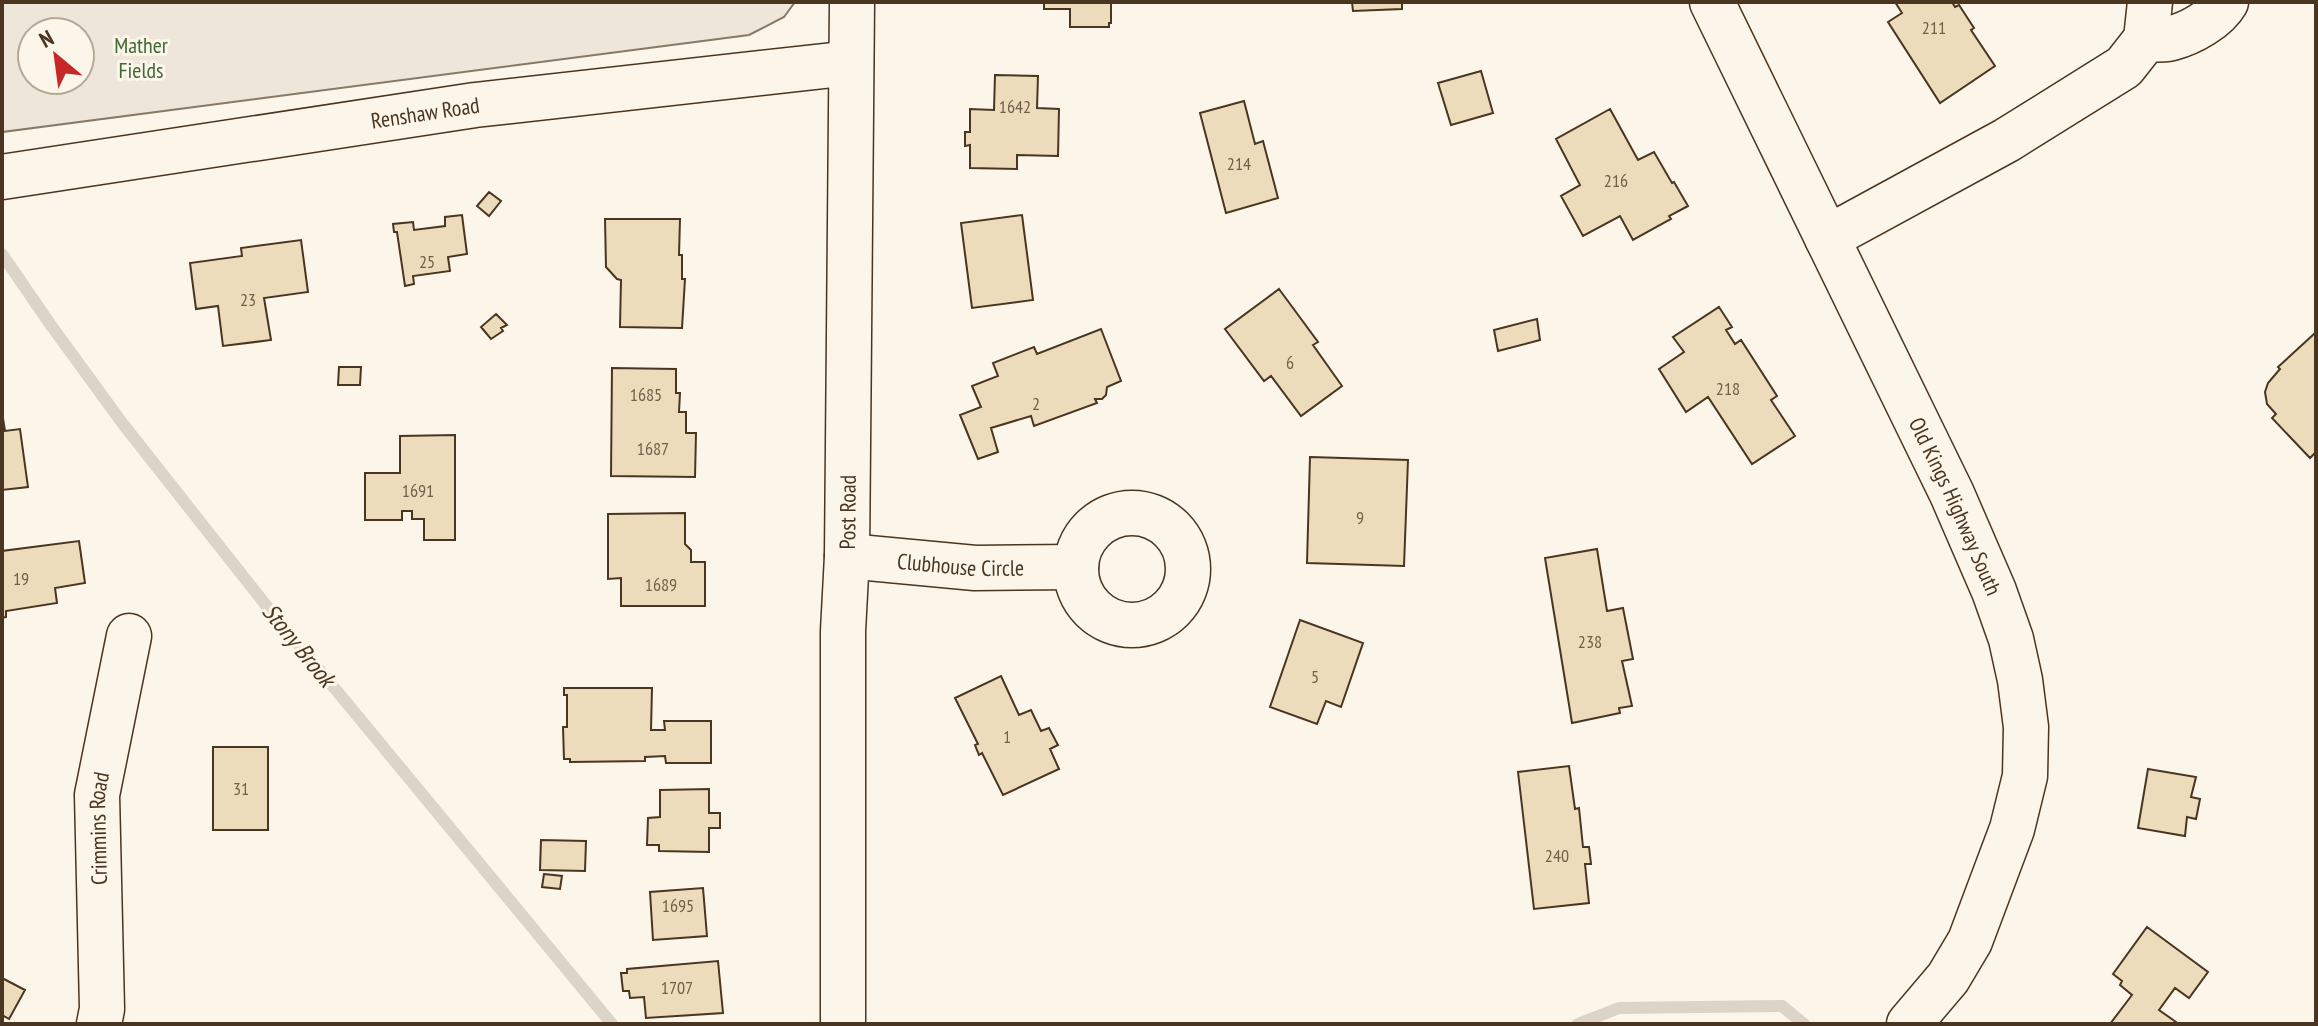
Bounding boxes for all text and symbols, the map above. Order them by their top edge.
north arrow [16,16,96,96]
house number: 211 [1922,16,1946,39]
text: N [34,23,58,54]
park label: Mather Fields [114,31,168,84]
street label: Renshaw Road [369,91,481,135]
house number: 1642 [999,95,1031,118]
house number: 214 [1227,152,1251,175]
house number: 216 [1604,169,1628,192]
house number: 25 [419,250,435,273]
house number: 23 [240,288,256,311]
house number: 6 [1286,351,1294,374]
house number: 218 [1716,377,1740,400]
house number: 1685 [630,383,662,406]
house number: 2 [1032,392,1040,415]
street label: Old Kings Highway South [1903,413,2008,599]
house number: 1687 [637,437,669,460]
street label: Post Road [833,475,862,550]
house number: 1691 [402,479,434,502]
house number: 9 [1356,506,1364,529]
street label: Clubhouse Circle [896,547,1024,582]
house number: 19 [13,567,29,590]
house number: 1689 [645,573,677,596]
water label: Stony Brook [256,597,344,695]
house number: 238 [1578,630,1602,653]
house number: 5 [1311,665,1319,688]
house number: 1 [1003,725,1011,748]
street label: Crimmins Road [82,769,115,885]
house number: 31 [233,777,249,800]
house number: 240 [1545,844,1569,867]
house number: 1695 [662,894,694,917]
house number: 1707 [661,976,693,999]

